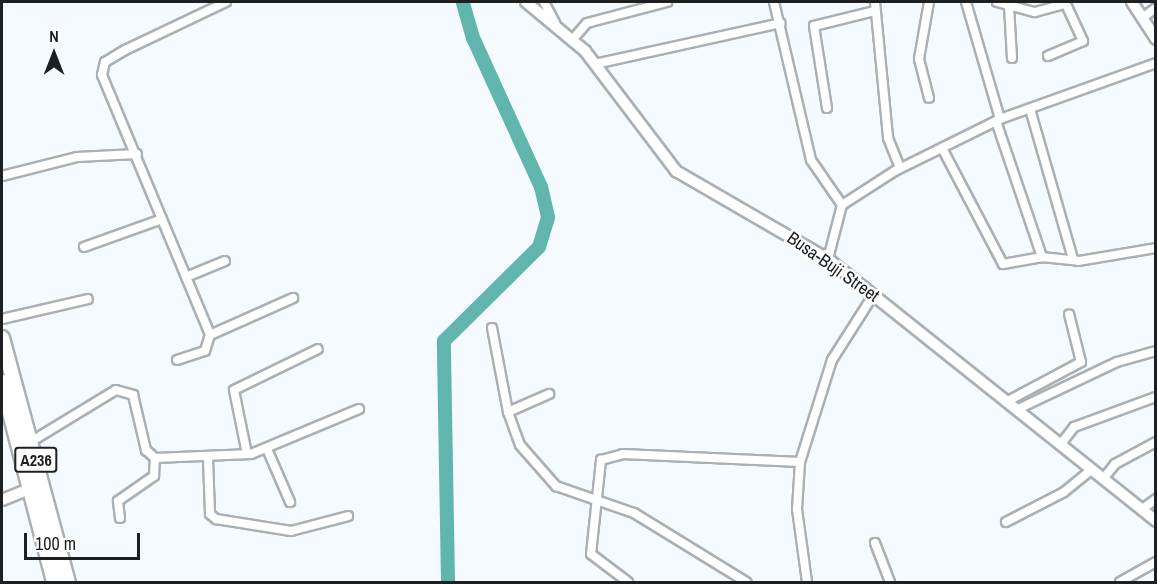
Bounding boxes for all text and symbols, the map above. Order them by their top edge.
north arrow [24,24,84,84]
text: N [49,25,59,47]
street label: Busa-Buji Street [783,227,883,307]
road number: A236 [14,447,58,473]
scale bar [27,521,142,559]
text: 100 m [35,531,76,556]

